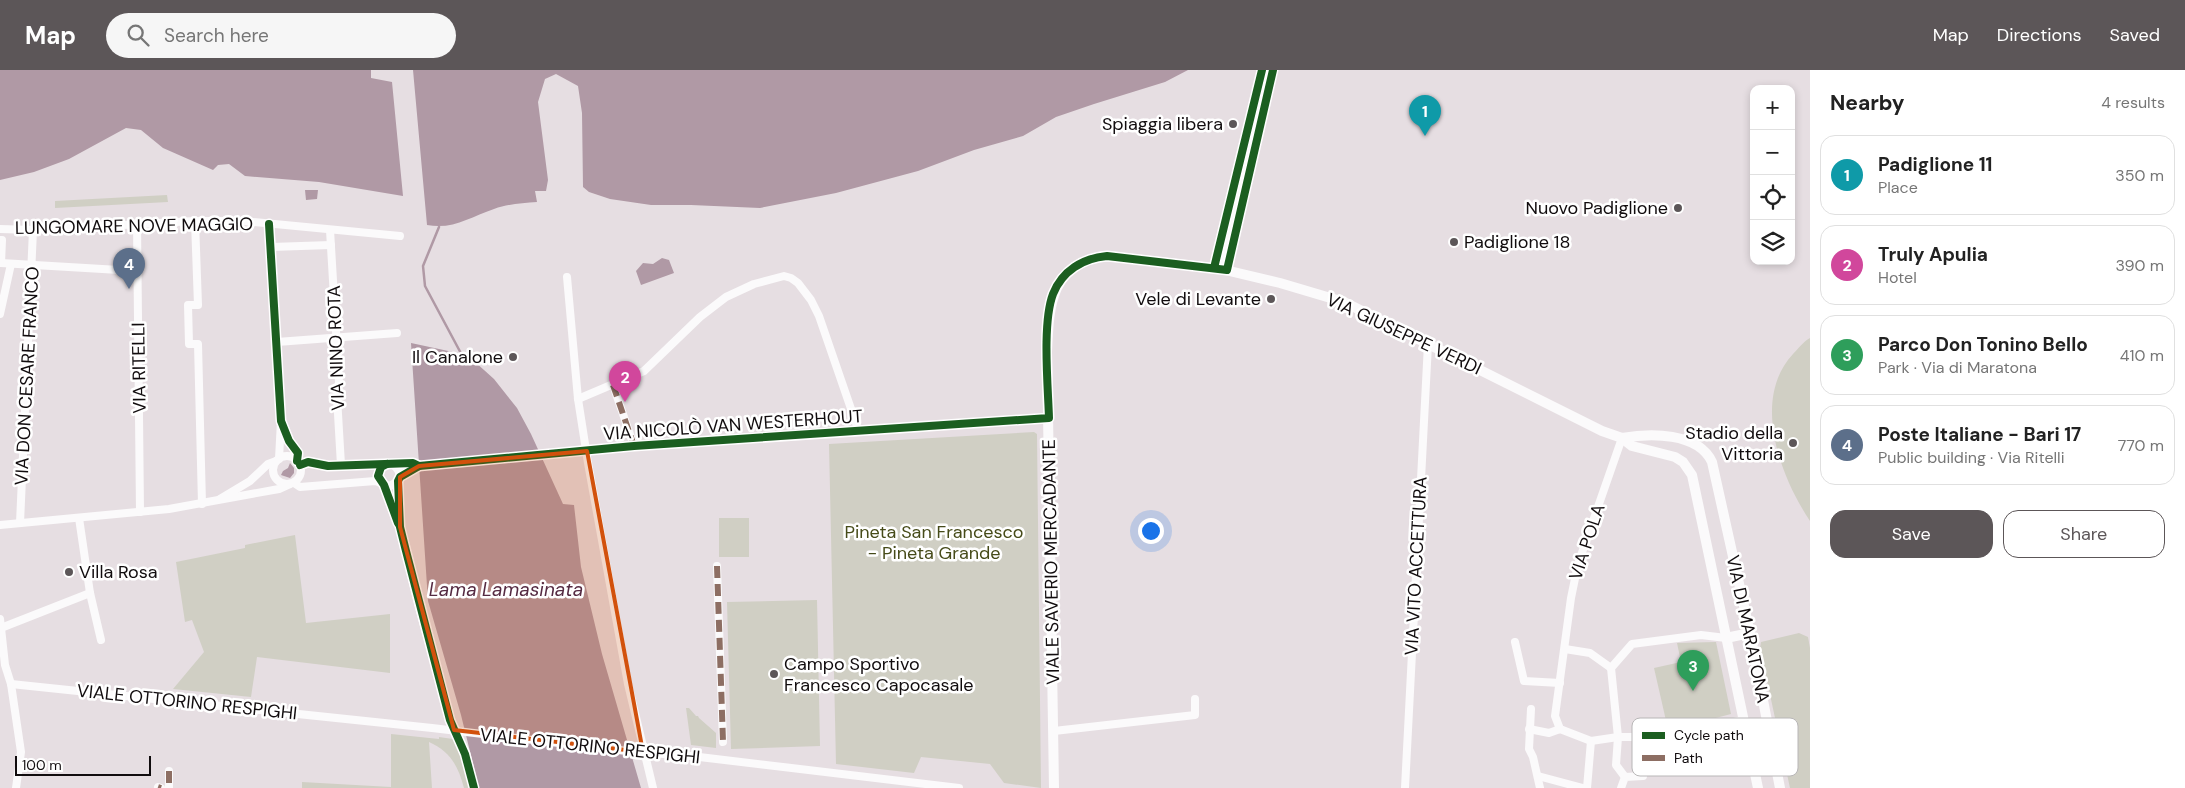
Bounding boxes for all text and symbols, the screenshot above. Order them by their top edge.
search box [106,13,456,58]
text: Map [25,20,76,51]
icon: search [124,21,152,49]
text: Search here [164,23,269,48]
text: Map [1933,23,1969,47]
text: Directions [1997,23,2082,47]
text: Saved [2110,23,2160,47]
map controls [1750,85,1795,265]
button: + [1750,85,1795,130]
text: Nearby [1830,89,1904,117]
text: 4 results [2101,92,2165,113]
pin: 1 [1409,95,1441,136]
place label: Spiaggia libera [1102,112,1223,136]
marker: Spiaggia libera [1227,118,1239,130]
button: − [1750,130,1795,175]
text: Padiglione 11 [1878,152,1992,177]
text: 1 [1844,165,1850,186]
text: 350 m [2115,165,2164,186]
button: locate [1750,175,1795,220]
text: Place [1878,177,1918,198]
place label: Nuovo Padiglione [1525,196,1668,220]
marker: Nuovo Padiglione [1672,202,1684,214]
street label: LUNGOMARE NOVE MAGGIO [15,212,253,240]
button: layers [1750,220,1795,265]
place label: Padiglione 18 [1464,230,1570,254]
marker: Padiglione 18 [1448,236,1460,248]
text: Truly Apulia [1878,242,1988,267]
pin: 4 [113,248,145,289]
text: 2 [1842,255,1852,276]
text: 390 m [2116,255,2164,276]
street label: VIA DON CESARE FRANCO [9,266,45,486]
text: Hotel [1878,267,1917,288]
street label: VIA NINO ROTA [322,285,350,411]
place label: Vele di Levante [1135,287,1261,311]
street label: VIA GIUSEPPE VERDI [1323,287,1485,381]
marker: Vele di Levante [1265,293,1277,305]
street label: VIA RITELLI [126,322,152,414]
text: Parco Don Tonino Bello [1878,332,2088,357]
place label: Il Canalone [412,345,503,369]
text: 3 [1842,345,1852,366]
text: 410 m [2120,345,2164,366]
marker: Il Canalone [507,351,519,363]
text: Park · Via di Maratona [1878,357,2037,378]
pin: 2 [609,361,641,402]
street label: VIA NICOLÒ VAN WESTERHOUT [603,404,863,446]
place label: Stadio della Vittoria [1685,421,1783,466]
text: Poste Italiane - Bari 17 [1878,422,2081,447]
text: 4 [1842,435,1852,456]
text: 770 m [2118,435,2164,456]
marker: Stadio della Vittoria [1787,437,1799,449]
street label: VIALE SAVERIO MERCADANTE [1037,439,1065,685]
text: Public building · Via Ritelli [1878,447,2065,468]
street label: VIA VITO ACCETTURA [1399,476,1433,656]
street label: VIA POLA [1563,501,1611,583]
button: Save [1830,510,1993,558]
button: Share [2003,510,2165,558]
your location [1138,518,1164,544]
park label: Pineta San Francesco - Pineta Grande [845,520,1023,565]
street label: VIA DI MARATONA [1721,553,1775,705]
place label: Villa Rosa [79,560,158,584]
marker: Villa Rosa [63,566,75,578]
water label: Lama Lamasinata [429,577,583,602]
pin: 3 [1677,650,1709,691]
place label: Campo Sportivo Francesco Capocasale [784,652,974,697]
marker: Campo Sportivo Francesco Capocasale [768,668,780,680]
street label: VIALE OTTORINO RESPIGHI [76,678,298,726]
legend [1632,718,1798,776]
street label: VIALE OTTORINO RESPIGHI [479,722,701,770]
text: Cycle path [1674,726,1744,744]
text: Path [1674,749,1703,767]
scale bar [15,753,151,776]
text: 100 m [22,756,62,774]

